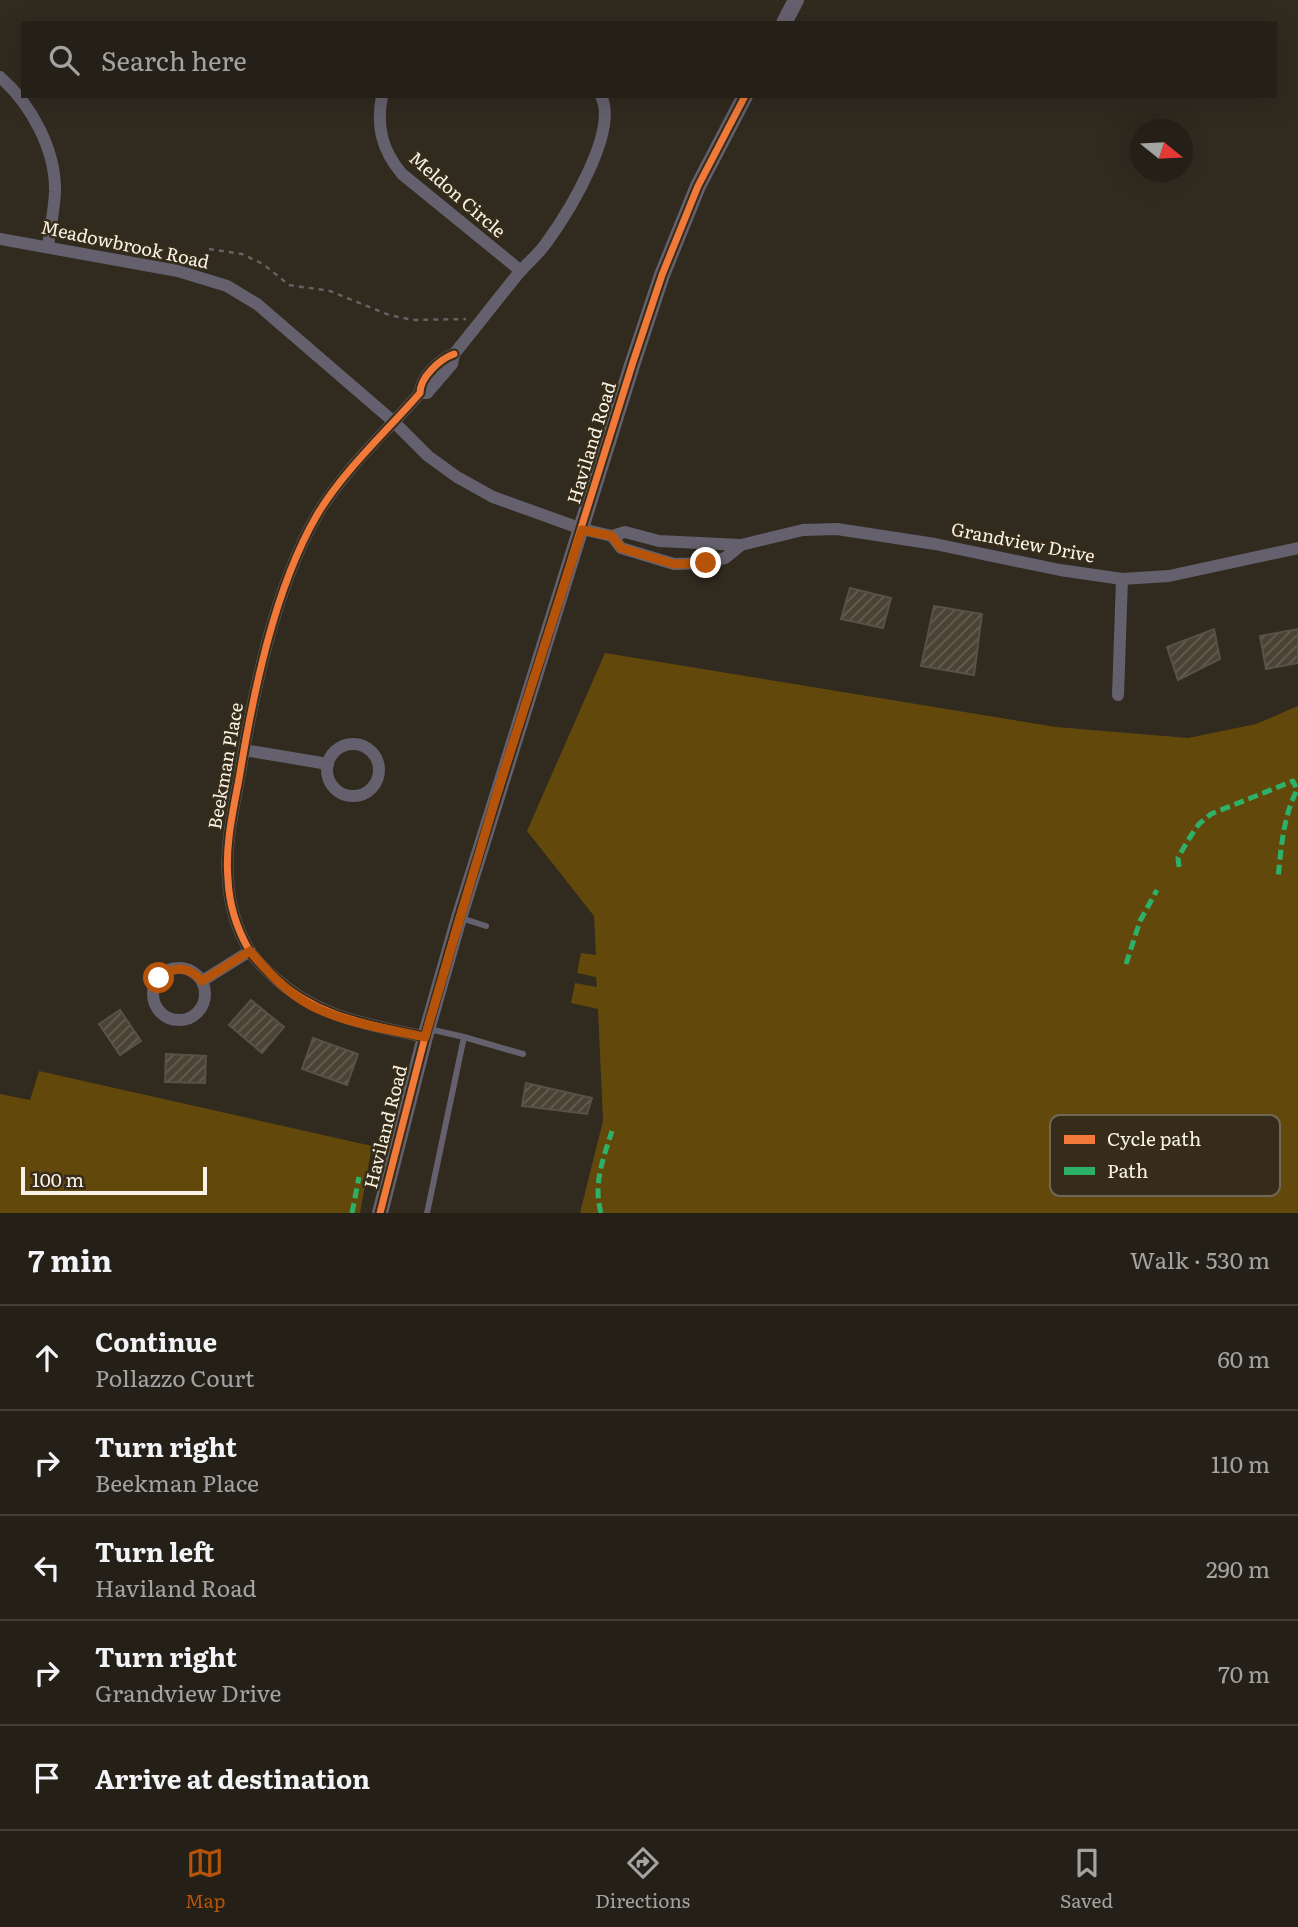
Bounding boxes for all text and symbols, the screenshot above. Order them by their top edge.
search box [21,21,1277,98]
text: Search here [101,40,247,79]
icon: search [45,41,83,79]
north arrow [1130,119,1193,182]
street label: Meldon Circle [404,144,512,244]
street label: Meadowbrook Road [39,213,212,275]
street label: Haviland Road [559,378,622,507]
street label: Grandview Drive [949,514,1098,569]
route end [690,547,721,578]
street label: Beekman Place [200,700,249,831]
route start [143,962,174,993]
street label: Haviland Road [356,1062,413,1191]
legend [1050,1115,1280,1196]
text: Cycle path [1107,1124,1201,1152]
text: Path [1107,1156,1148,1184]
scale bar [21,1164,206,1196]
text: 100 m [32,1165,84,1193]
text: 7 min [28,1237,112,1281]
text: Walk · 530 m [1130,1242,1270,1276]
text: Continue [95,1321,217,1360]
icon: ahead [28,1339,66,1377]
text: 60 m [1217,1341,1270,1375]
text: Pollazzo Court [95,1360,254,1394]
text: Turn right [95,1426,237,1465]
icon: right [28,1444,66,1482]
text: 110 m [1211,1446,1270,1480]
text: Beekman Place [95,1465,259,1499]
text: Turn left [95,1531,214,1570]
icon: left [28,1549,66,1587]
text: 290 m [1206,1551,1270,1585]
text: Haviland Road [95,1570,256,1604]
text: Turn right [95,1636,237,1675]
icon: right [28,1654,66,1692]
text: 70 m [1218,1656,1270,1690]
text: Grandview Drive [95,1675,282,1709]
text: Arrive at destination [95,1758,370,1797]
icon: arrive [28,1759,66,1797]
tab: Map [185,1844,225,1914]
tab: Directions [595,1844,690,1914]
tab: Saved [1060,1844,1113,1914]

